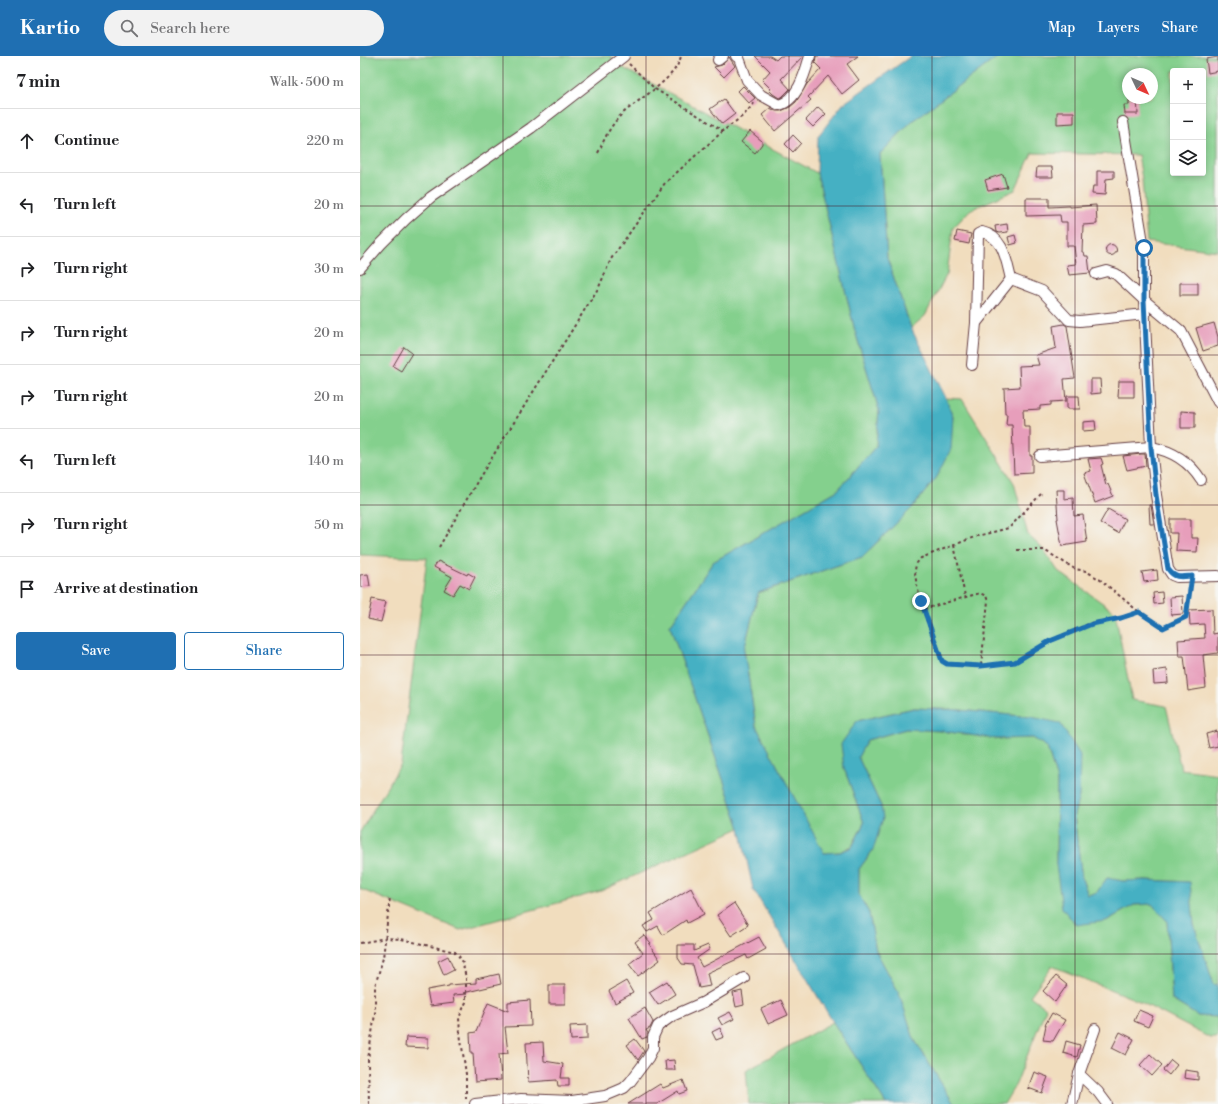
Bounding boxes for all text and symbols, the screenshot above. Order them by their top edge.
search box [104,10,384,46]
text: Kartio [20,16,80,40]
icon: search [118,17,140,39]
text: Search here [150,19,230,38]
text: Map [1048,19,1075,37]
text: Layers [1097,19,1140,37]
text: Share [1162,19,1198,37]
north arrow [1122,68,1158,104]
map controls [1170,68,1206,176]
button: + [1170,68,1206,104]
text: 7 min [16,71,60,93]
text: Walk · 500 m [270,74,344,90]
button: − [1170,104,1206,140]
icon: ahead [16,130,38,152]
text: Continue [54,131,119,150]
text: 220 m [306,133,344,149]
button: layers [1170,140,1206,176]
icon: left [16,194,38,216]
text: Turn left [54,195,116,214]
text: 20 m [314,197,344,213]
route start [1135,239,1153,257]
icon: right [16,258,38,280]
text: Turn right [54,259,128,278]
text: 30 m [314,261,344,277]
icon: right [16,322,38,344]
text: Turn right [54,323,128,342]
text: 20 m [314,325,344,341]
icon: right [16,386,38,408]
text: Turn right [54,387,128,406]
text: 20 m [314,389,344,405]
icon: left [16,450,38,472]
text: Turn left [54,451,116,470]
text: 140 m [308,453,344,469]
icon: right [16,514,38,536]
text: Turn right [54,515,128,534]
text: 50 m [314,517,344,533]
icon: arrive [16,578,38,600]
text: Arrive at destination [54,579,198,598]
route end [912,592,930,610]
button: Save [16,632,176,670]
button: Share [184,632,344,670]

